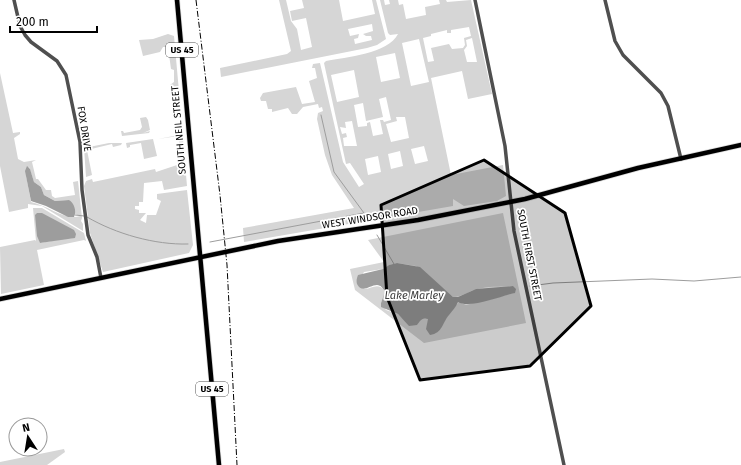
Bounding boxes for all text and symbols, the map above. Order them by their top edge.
scale bar [10,8,97,34]
text: 200 m [16,15,49,29]
road number: US 45 [166,43,198,57]
street label: SOUTH NEIL STREET [169,84,189,175]
street label: FOX DRIVE [74,105,94,153]
street label: WEST WINDSOR ROAD [321,204,419,232]
street label: SOUTH FIRST STREET [514,208,544,303]
water label: Lake Marley [385,289,444,302]
road number: US 45 [196,382,228,396]
north arrow [8,417,48,457]
text: N [21,421,31,435]

